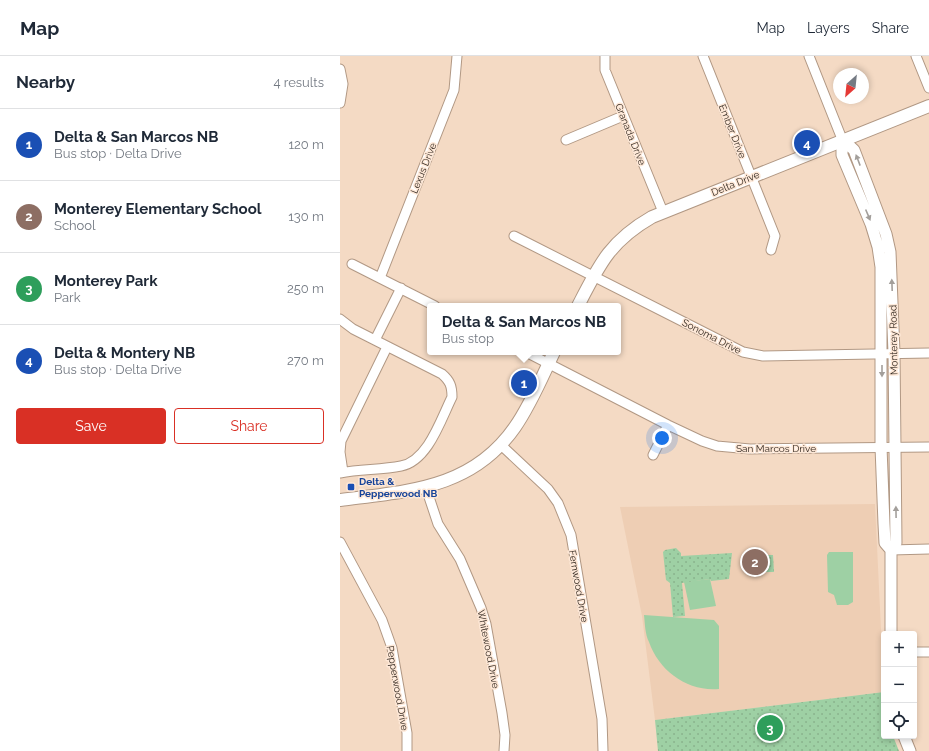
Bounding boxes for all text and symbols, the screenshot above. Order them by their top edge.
text: Map [20,17,59,39]
text: Map [757,20,785,36]
text: Layers [807,20,850,36]
text: Share [872,20,909,36]
north arrow [833,68,869,104]
text: Nearby [16,72,75,92]
text: 4 results [273,75,324,90]
street label: Granada Drive [613,102,648,167]
street label: Ember Drive [717,103,748,160]
text: Delta & San Marcos NB [54,128,218,146]
pin: 4 [794,128,820,158]
text: 1 [26,137,32,152]
text: 120 m [288,137,324,152]
street label: Lexus Drive [408,141,439,195]
text: Bus stop · Delta Drive [54,146,182,161]
one-way arrow [854,154,860,166]
street label: Delta Drive [710,169,761,198]
text: Monterey Elementary School [54,200,262,218]
text: 2 [25,209,33,224]
text: 130 m [288,209,324,224]
one-way arrow [865,210,871,222]
text: School [54,218,96,233]
text: Monterey Park [54,272,158,290]
one-way arrow [889,279,896,291]
text: 3 [25,281,33,296]
text: 250 m [287,281,324,296]
text: Park [54,290,81,305]
popup [427,303,621,355]
street label: Monterey Road [887,305,900,375]
text: Delta & San Marcos NB [442,313,606,331]
street label: Sonoma Drive [680,317,743,356]
text: Bus stop [442,331,494,346]
text: Delta & Montery NB [54,344,195,362]
text: 4 [25,353,33,368]
text: 270 m [287,353,324,368]
text: Bus stop · Delta Drive [54,362,182,377]
one-way arrow [879,365,885,378]
pin: 1 [511,368,537,398]
button: Save [16,408,166,444]
button: Share [174,408,324,444]
your location [652,428,672,448]
street label: San Marcos Drive [736,443,816,454]
place label: Delta & Pepperwood NB [359,476,437,499]
marker: Delta & Pepperwood NB [346,482,356,492]
one-way arrow [892,506,899,518]
pin: 2 [742,547,768,577]
street label: Fernwood Drive [567,549,590,623]
street label: Whitewood Drive [475,609,502,690]
map controls [881,631,917,739]
button: + [881,631,917,667]
street label: Pepperwood Drive [385,645,410,732]
button: − [881,667,917,703]
button: locate [881,703,917,739]
pin: 3 [757,713,783,743]

